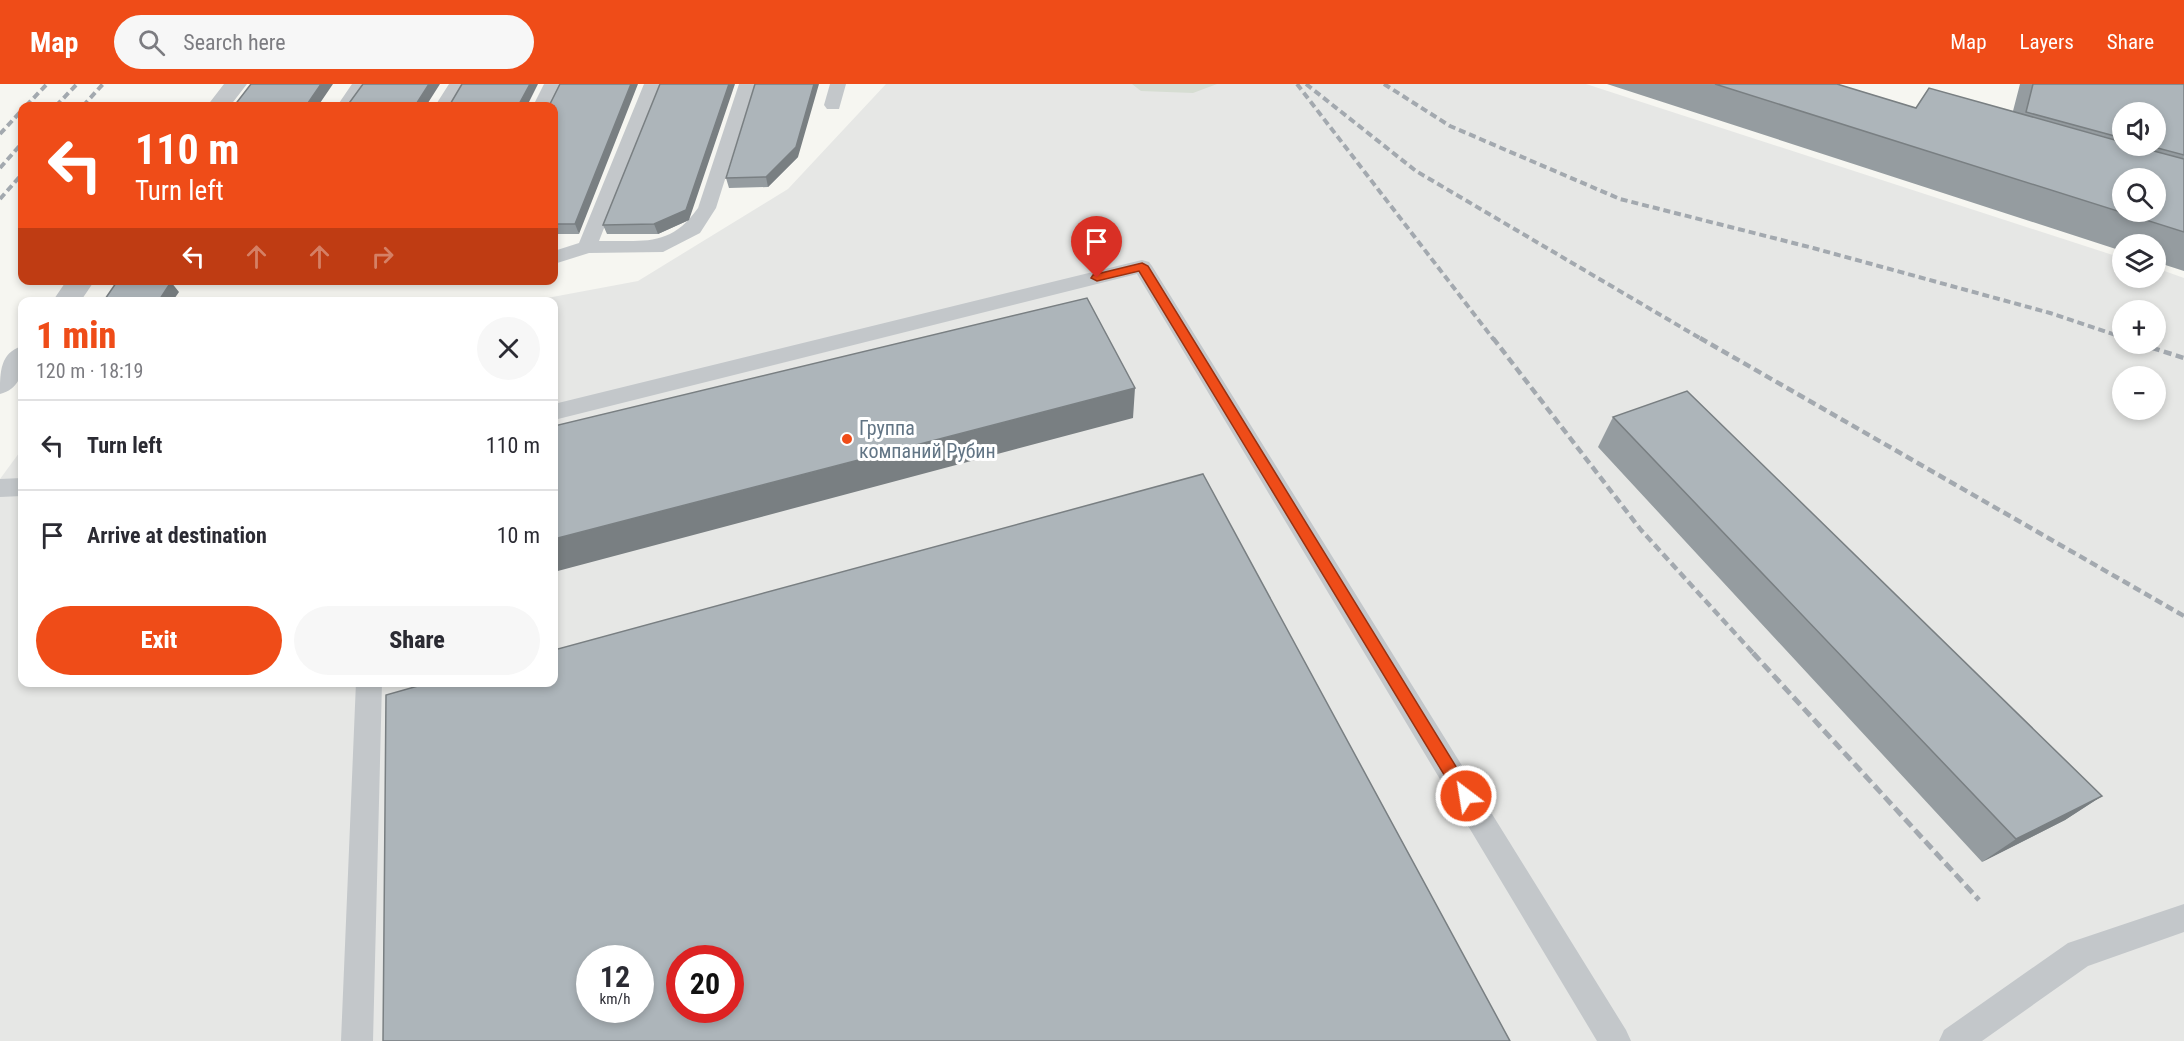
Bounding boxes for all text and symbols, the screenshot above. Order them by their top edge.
search box [114,15,534,69]
text: Map [30,26,78,59]
icon: search [135,26,168,59]
text: Search here [183,30,286,55]
text: Map [1950,30,1987,54]
text: Layers [2020,30,2074,54]
text: Share [2107,30,2154,54]
map controls [2112,102,2166,420]
button: sound [2112,102,2166,156]
text: 110 m [135,125,240,174]
icon: left [36,126,114,204]
button: search [2112,168,2166,222]
text: Turn left [135,175,224,207]
pin [1071,216,1122,278]
icon: arrive [1080,225,1113,258]
button: layers [2112,234,2166,288]
icon: left [177,240,210,273]
icon: ahead [240,240,273,273]
icon: ahead [303,240,336,273]
icon: right [366,240,399,273]
button: + [2112,300,2166,354]
text: 1 min [36,315,116,357]
button: close [477,317,540,380]
text: 120 m · 18:19 [36,359,143,383]
button: − [2112,366,2166,420]
place label: Группа компаний Рубин [859,416,996,463]
icon: left [36,429,69,462]
marker: Группа компаний Рубин [840,432,854,446]
text: Turn left [87,433,162,458]
text: 110 m [486,433,540,458]
icon: arrive [36,519,69,552]
text: Arrive at destination [87,523,267,548]
text: 10 m [497,523,540,548]
button: Exit [36,606,282,675]
button: Share [294,606,540,675]
position arrow [1434,764,1498,828]
speed limit sign: 20 [666,945,744,1023]
text: 12 [600,959,630,994]
text: km/h [600,990,630,1008]

